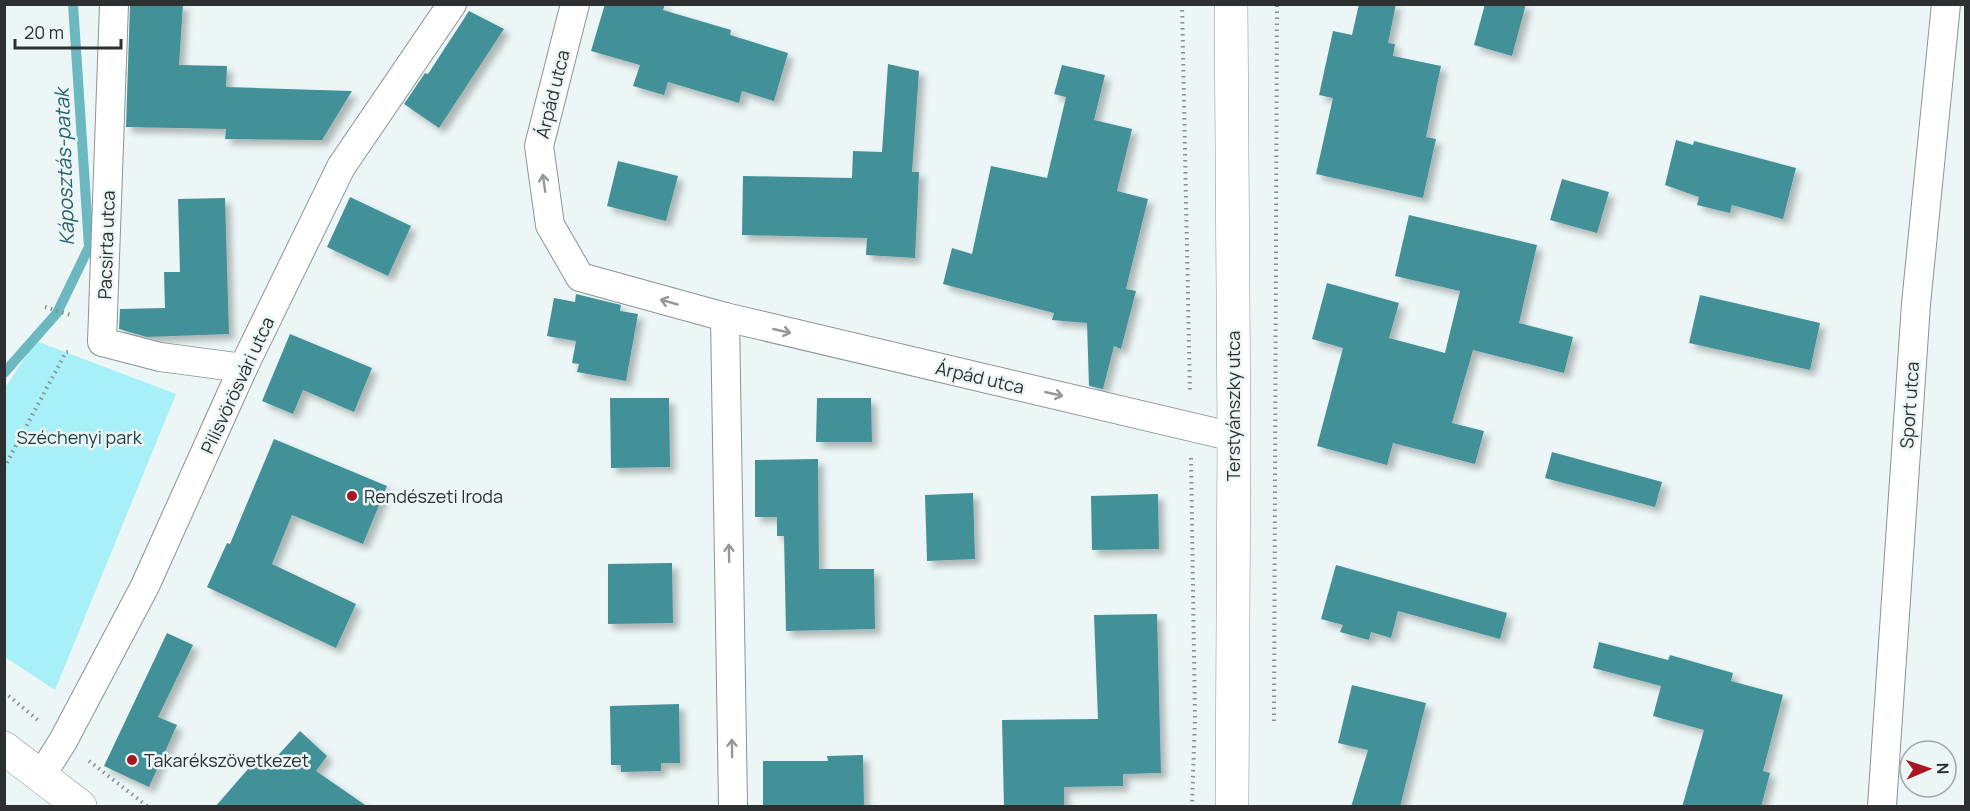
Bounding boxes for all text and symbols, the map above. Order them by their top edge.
scale bar [15,12,122,50]
text: 20 m [24,20,64,44]
street label: Árpád utca [529,47,575,141]
water label: Káposztás-patak [48,85,80,246]
one-way arrow [538,173,549,193]
street label: Pacsirta utca [92,190,120,300]
one-way arrow [660,295,679,307]
street label: Pilisvörösvári utca [195,313,279,457]
one-way arrow [772,325,791,337]
street label: Terstyánszky utca [1221,331,1245,481]
street label: Árpád utca [933,355,1027,399]
street label: Sport utca [1894,361,1924,449]
one-way arrow [1044,389,1063,401]
park label: Széchenyi park [16,425,143,449]
place label: Rendészeti Iroda [364,484,503,508]
marker: Rendészeti Iroda [345,489,359,503]
one-way arrow [723,544,735,564]
one-way arrow [726,739,738,759]
north arrow [1898,739,1958,799]
place label: Takarékszövetkezet [144,748,309,772]
marker: Takarékszövetkezet [125,753,139,767]
text: N [1932,762,1954,775]

